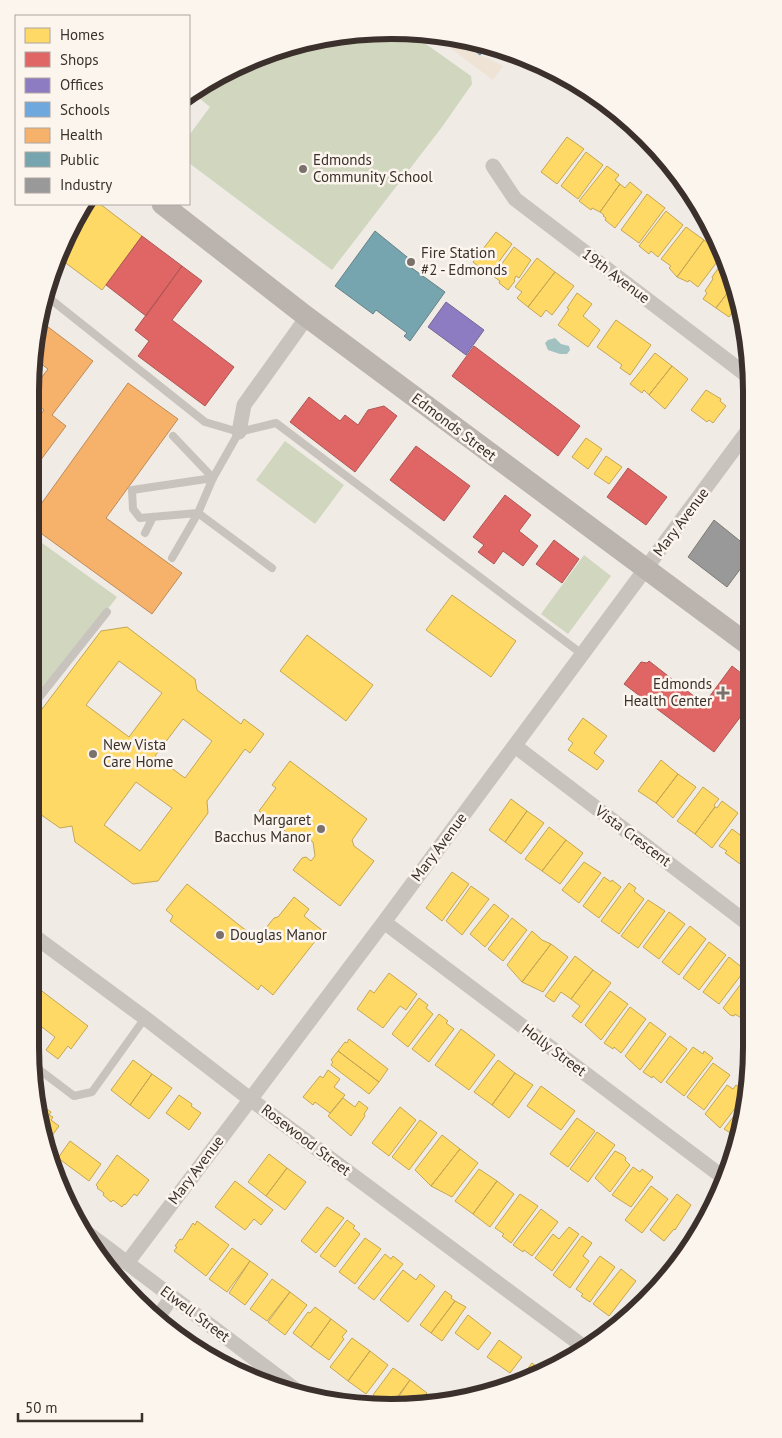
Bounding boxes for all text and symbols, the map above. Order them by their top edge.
legend [15,15,190,205]
text: Homes [60,25,104,44]
text: Shops [60,50,99,69]
text: Offices [60,75,104,94]
text: Schools [60,100,110,119]
text: Health [60,125,103,144]
text: Public [60,150,99,169]
place label: Edmonds Community School [313,150,433,186]
marker: Edmonds Community School [297,163,309,175]
text: Industry [60,175,112,194]
place label: Fire Station #2 - Edmonds [421,243,507,279]
street label: 19th Avenue [579,244,654,307]
marker: Fire Station #2 - Edmonds [405,256,417,268]
street label: Edmonds Street [408,389,500,465]
street label: Mary Avenue [649,484,713,560]
place label: Edmonds Health Center [624,674,712,710]
marker: Edmonds Health Center [716,686,730,700]
place label: New Vista Care Home [103,735,173,771]
marker: New Vista Care Home [87,748,99,760]
street label: Vista Crescent [591,800,675,870]
street label: Mary Avenue [407,809,471,885]
place label: Margaret Bacchus Manor [214,810,311,846]
marker: Margaret Bacchus Manor [315,823,327,835]
place label: Douglas Manor [230,925,327,944]
marker: Douglas Manor [214,929,226,941]
street label: Holly Street [518,1019,590,1080]
street label: Rosewood Street [258,1100,355,1179]
street label: Mary Avenue [164,1132,228,1208]
street label: Elwell Street [157,1281,234,1346]
scale bar [18,1390,141,1422]
text: 50 m [25,1398,58,1417]

